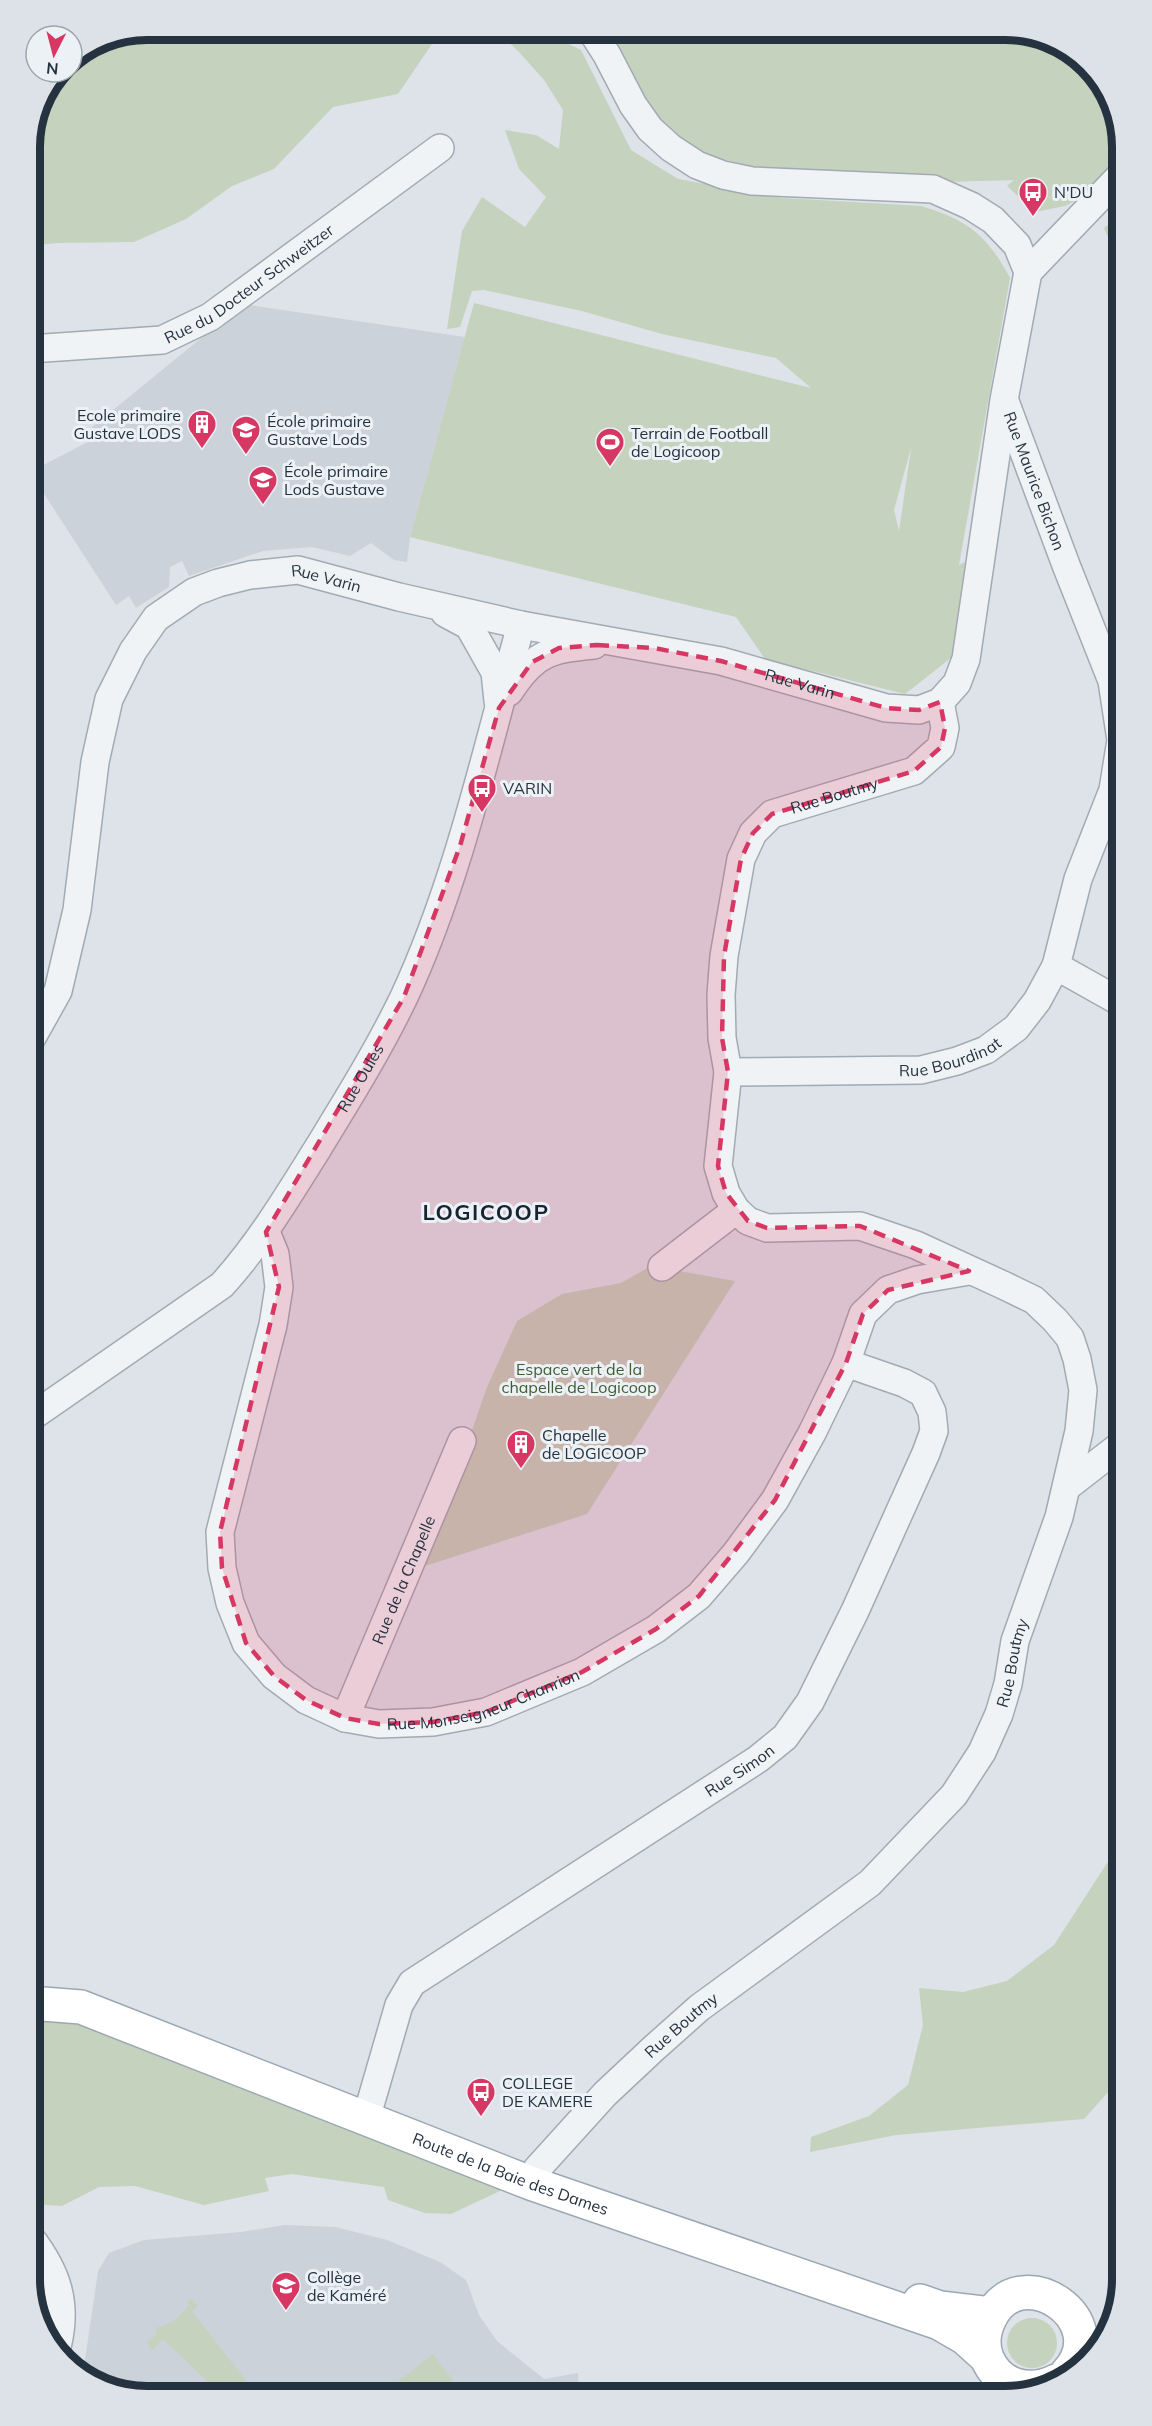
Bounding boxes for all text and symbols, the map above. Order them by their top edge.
north arrow [24,24,84,84]
text: N [45,58,59,79]
bus stop icon: N'DU [1017,176,1049,218]
place label: N'DU [1054,182,1093,202]
street label: Rue du Docteur Schweitzer [161,220,338,348]
place label: Ecole primaire Gustave LODS [73,405,181,443]
building icon: Ecole primaire Gustave LODS [186,408,218,450]
street label: Rue Maurice Bichon [1000,409,1070,553]
place label: École primaire Gustave Lods [267,411,371,449]
school or university icon: École primaire Gustave Lods [230,414,262,456]
place label: Terrain de Football de Logicoop [631,423,768,461]
sports icon: Terrain de Football de Logicoop [594,426,626,468]
place label: École primaire Lods Gustave [284,461,388,499]
school or university icon: École primaire Lods Gustave [247,464,279,506]
street label: Rue Varin [290,560,363,596]
street label: Rue Varin [763,664,837,703]
bus stop icon: VARIN [466,772,498,814]
street label: Rue Boutmy [788,772,881,818]
place label: VARIN [503,778,552,798]
street label: Rue Bourdinat [899,1032,1005,1080]
street label: Rue Oules [332,1040,388,1115]
district label: LOGICOOP [422,1198,550,1226]
park label: Espace vert de la chapelle de Logicoop [501,1359,657,1397]
place label: Chapelle de LOGICOOP [542,1425,647,1463]
building icon: Chapelle de LOGICOOP [505,1428,537,1470]
street label: Rue de la Chapelle [367,1512,439,1647]
street label: Rue Boutmy [992,1615,1032,1710]
street label: Rue Monseigneur Chanrion [386,1664,582,1734]
street label: Rue Simon [701,1740,778,1801]
street label: Rue Boutmy [640,1987,722,2062]
place label: COLLEGE DE KAMERE [502,2073,593,2111]
bus stop icon: COLLEGE DE KAMERE [465,2076,497,2118]
street label: Route de la Baie des Dames [410,2128,611,2219]
place label: Collège de Kaméré [307,2267,386,2305]
school or university icon: Collège de Kaméré [270,2270,302,2312]

